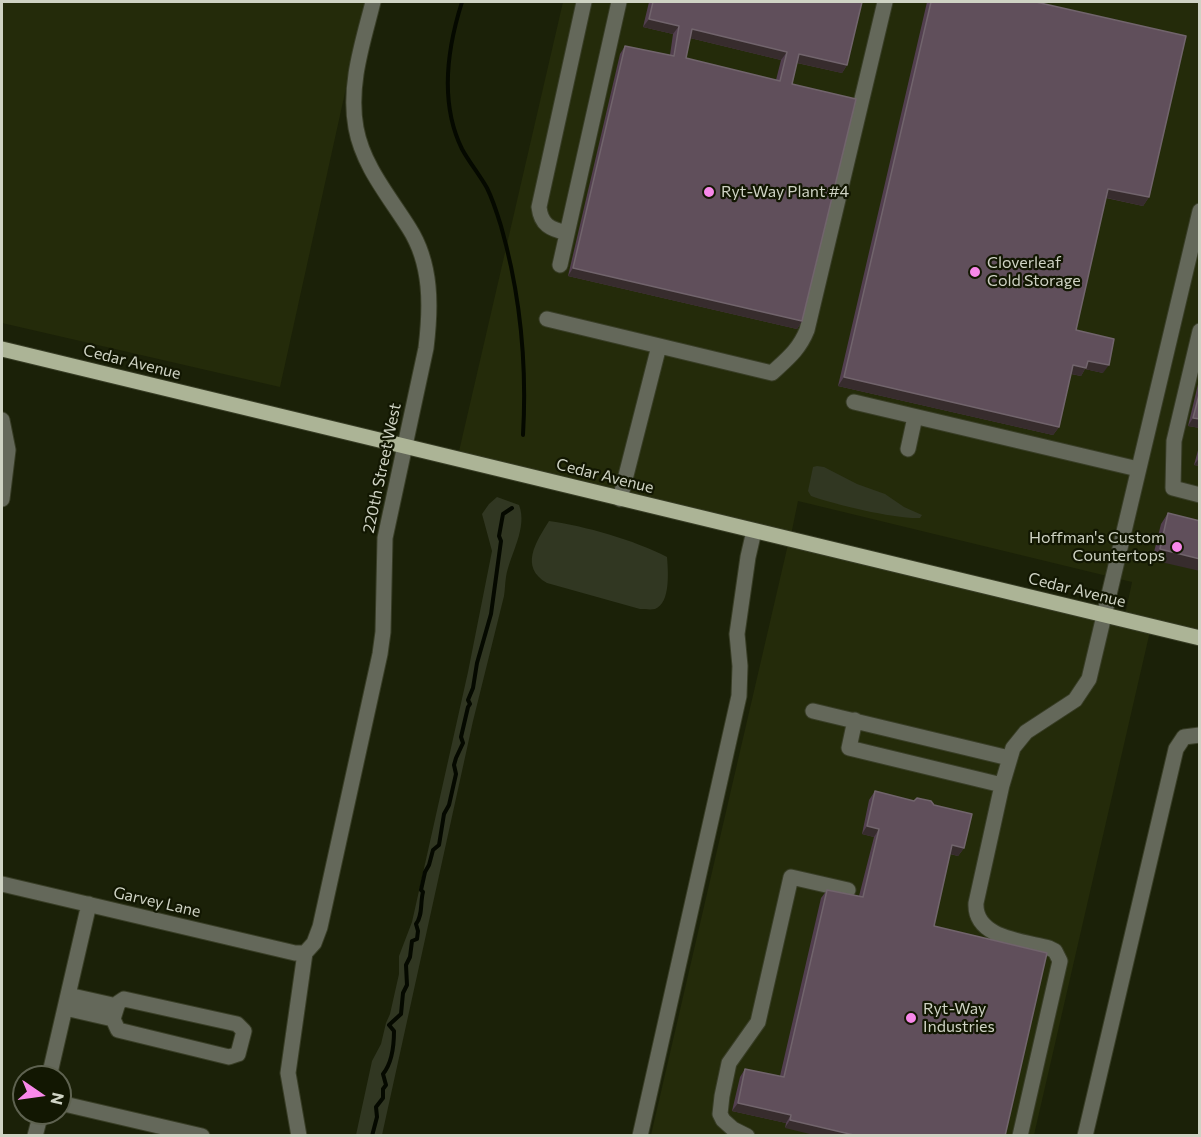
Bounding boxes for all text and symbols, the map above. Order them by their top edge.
place label: Ryt-Way Plant #4 [721,182,849,202]
marker: Ryt-Way Plant #4 [702,185,716,199]
place label: Cloverleaf Cold Storage [987,253,1081,291]
marker: Cloverleaf Cold Storage [968,265,982,279]
street label: Cedar Avenue [81,341,183,383]
street label: 220th Street West [359,401,405,535]
street label: Cedar Avenue [554,455,656,497]
place label: Hoffman's Custom Countertops [1029,528,1165,566]
marker: Hoffman's Custom Countertops [1170,540,1184,554]
street label: Cedar Avenue [1026,569,1128,611]
street label: Garvey Lane [111,883,203,921]
place label: Ryt-Way Industries [923,999,995,1037]
marker: Ryt-Way Industries [904,1011,918,1025]
north arrow [12,1065,72,1125]
text: N [47,1091,69,1107]

